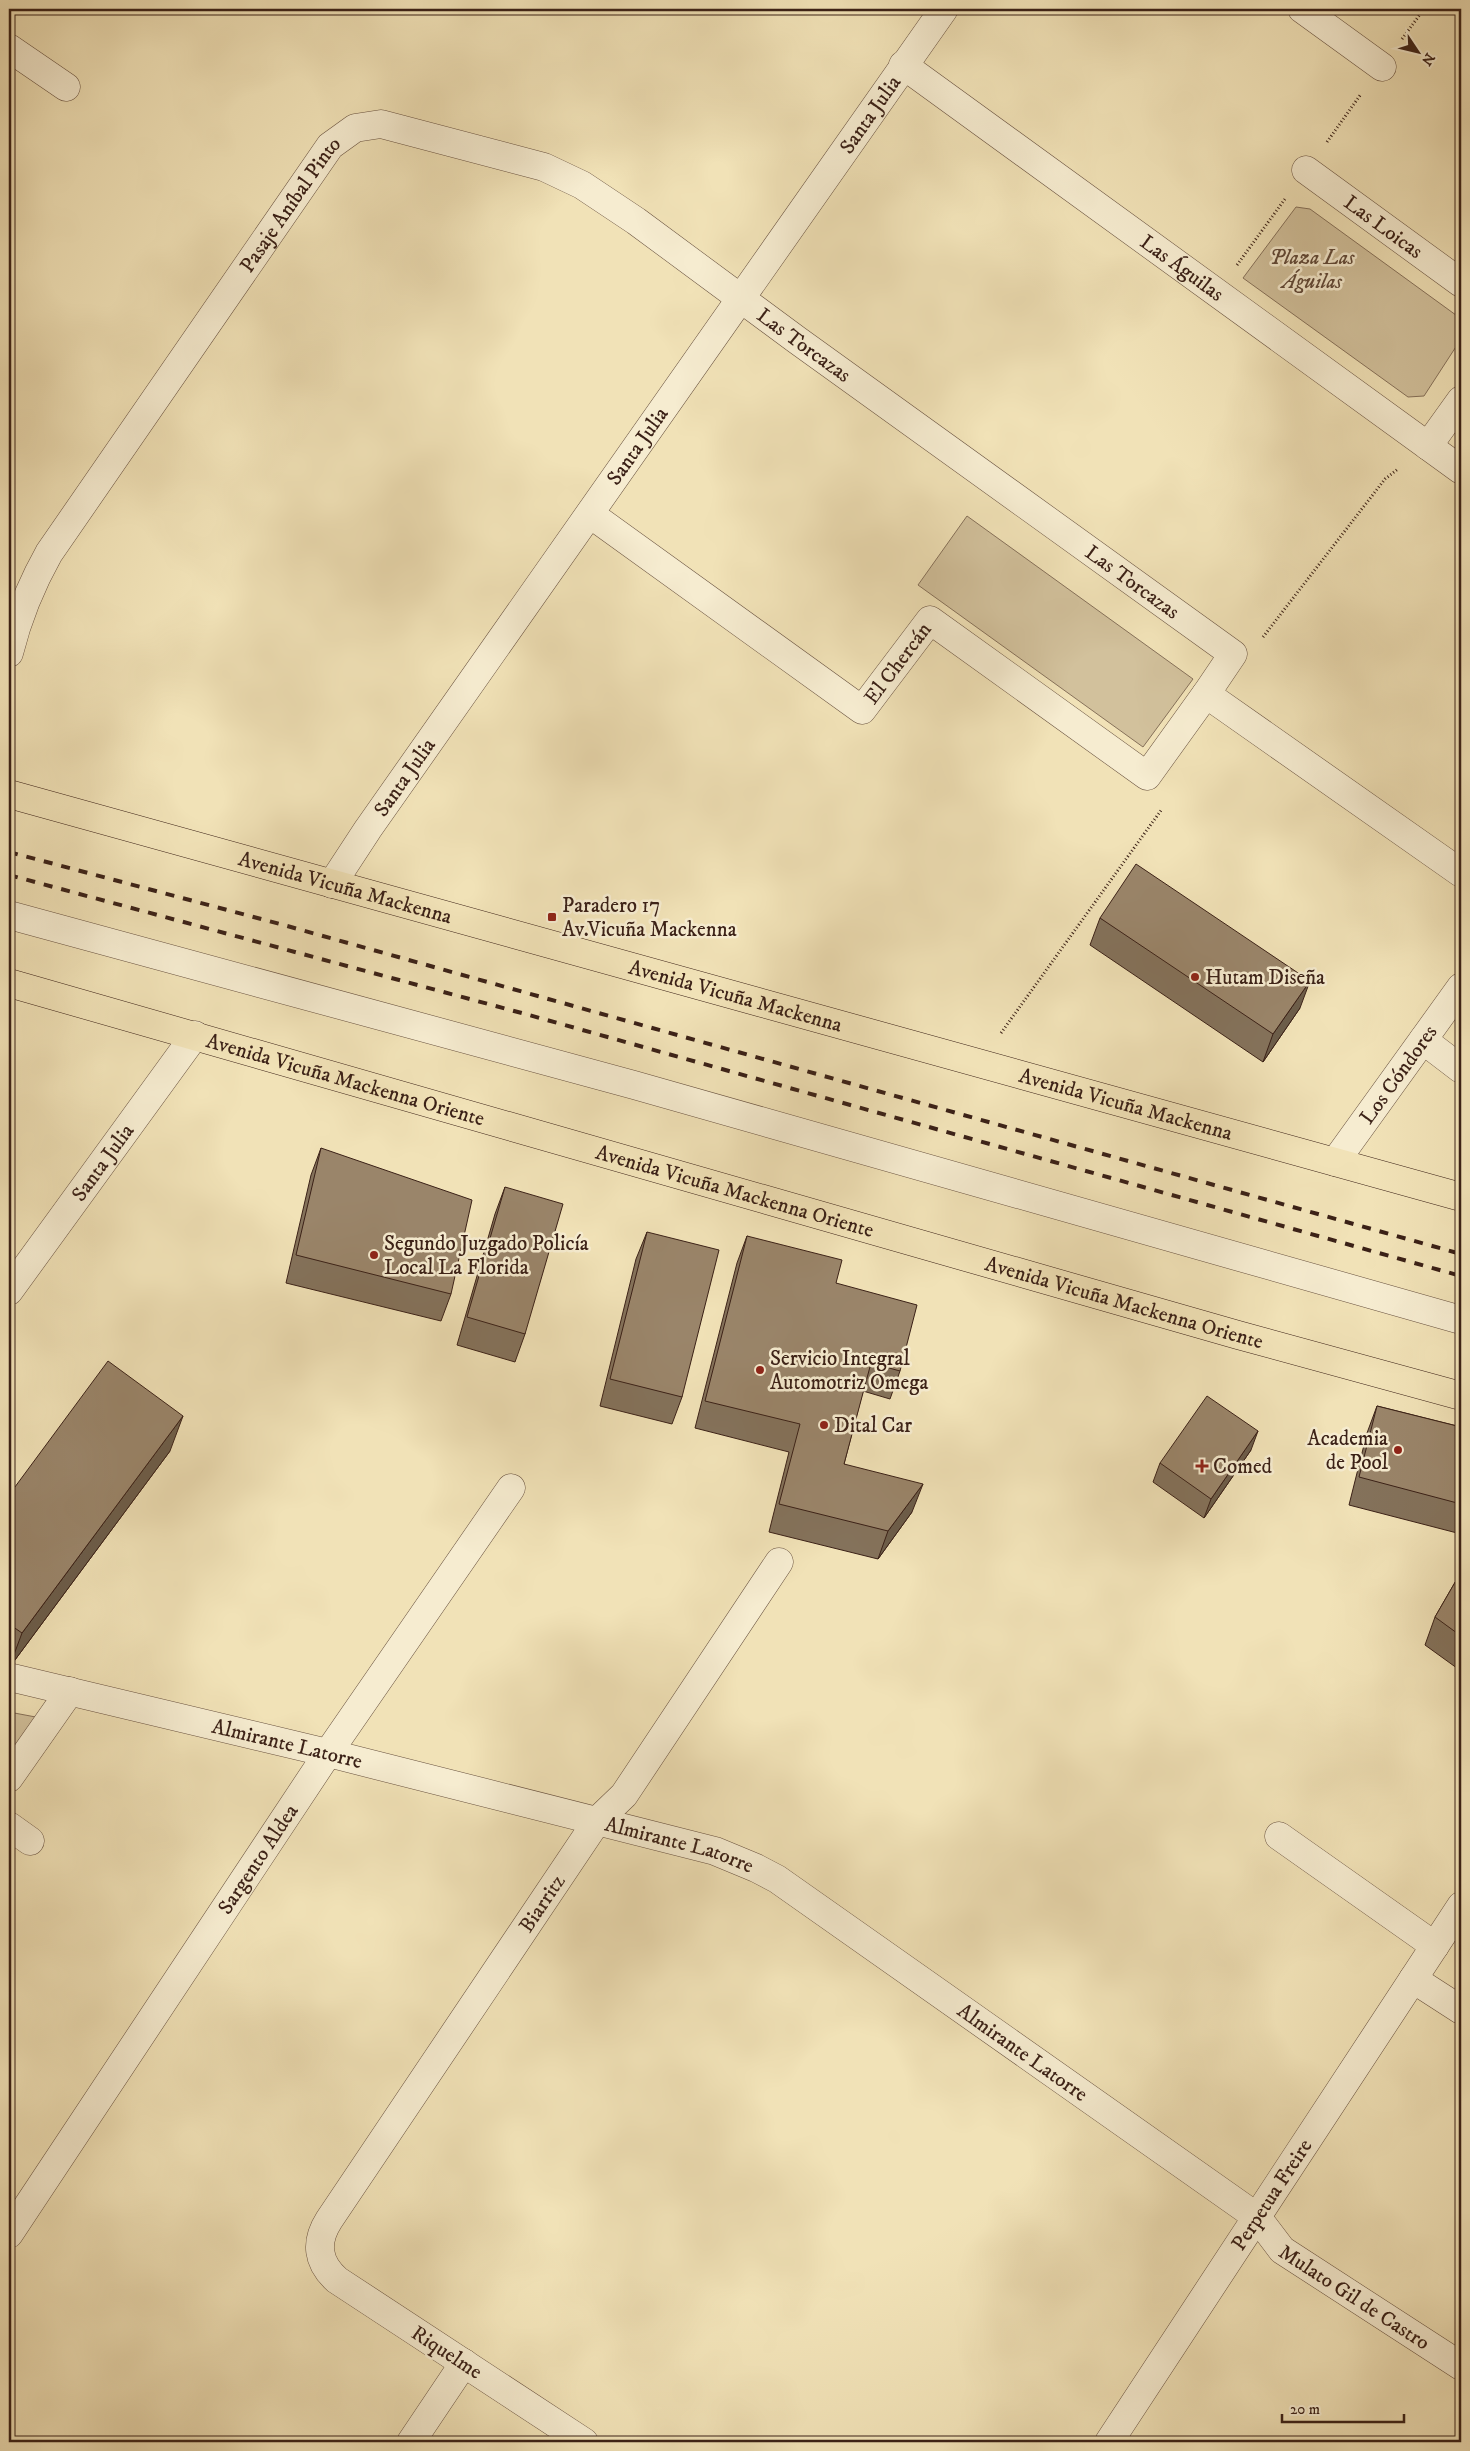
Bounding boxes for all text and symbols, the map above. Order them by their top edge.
north arrow [1392,28,1442,78]
text: N [1417,49,1439,69]
street label: Santa Julia [834,71,907,159]
street label: Pasaje Aníbal Pinto [235,131,346,278]
street label: Las Loicas [1338,190,1428,265]
street label: Las Águilas [1135,229,1229,307]
park label: Plaza Las Águilas [1270,245,1355,295]
street label: Las Torcazas [751,303,856,389]
street label: Santa Julia [602,402,674,491]
street label: Las Torcazas [1080,540,1184,625]
street label: El Chercán [859,618,938,710]
street label: Santa Julia [369,734,442,822]
street label: Avenida Vicuña Mackenna [235,846,455,930]
place label: Paradero 17 Av.Vicuña Mackenna [562,893,737,943]
marker: Paradero 17 Av.Vicuña Mackenna [546,911,558,923]
street label: Avenida Vicuña Mackenna [626,955,845,1039]
place label: Hutam Diseña [1205,965,1325,991]
marker: Hutam Diseña [1189,971,1201,983]
street label: Los Cóndores [1354,1020,1443,1130]
street label: Avenida Vicuña Mackenna Oriente [203,1028,488,1133]
street label: Avenida Vicuña Mackenna [1016,1063,1235,1147]
street label: Santa Julia [66,1119,140,1207]
street label: Avenida Vicuña Mackenna Oriente [593,1140,877,1244]
place label: Segundo Juzgado Policía Local La Florida [384,1231,589,1281]
marker: Segundo Juzgado Policía Local La Florida [368,1249,380,1261]
street label: Avenida Vicuña Mackenna Oriente [982,1251,1266,1355]
place label: Servicio Integral Automotriz Omega [770,1346,928,1396]
marker: Servicio Integral Automotriz Omega [754,1364,766,1376]
place label: Dital Car [834,1413,912,1439]
marker: Dital Car [818,1419,830,1431]
place label: Academia de Pool [1307,1426,1389,1476]
marker: Academia de Pool [1392,1444,1404,1456]
place label: Comed [1213,1454,1273,1480]
marker: Comed [1195,1459,1209,1473]
street label: Almirante Latorre [209,1714,365,1775]
street label: Sargento Aldea [213,1799,304,1920]
street label: Almirante Latorre [602,1812,757,1880]
street label: Biarritz [514,1870,571,1938]
street label: Almirante Latorre [952,1998,1093,2108]
street label: Perpetua Freire [1226,2134,1319,2256]
street label: Mulato Gil de Castro [1273,2239,1434,2356]
street label: Riquelme [406,2320,487,2386]
scale bar [1282,2391,1405,2423]
text: 20 m [1290,2400,1320,2419]

